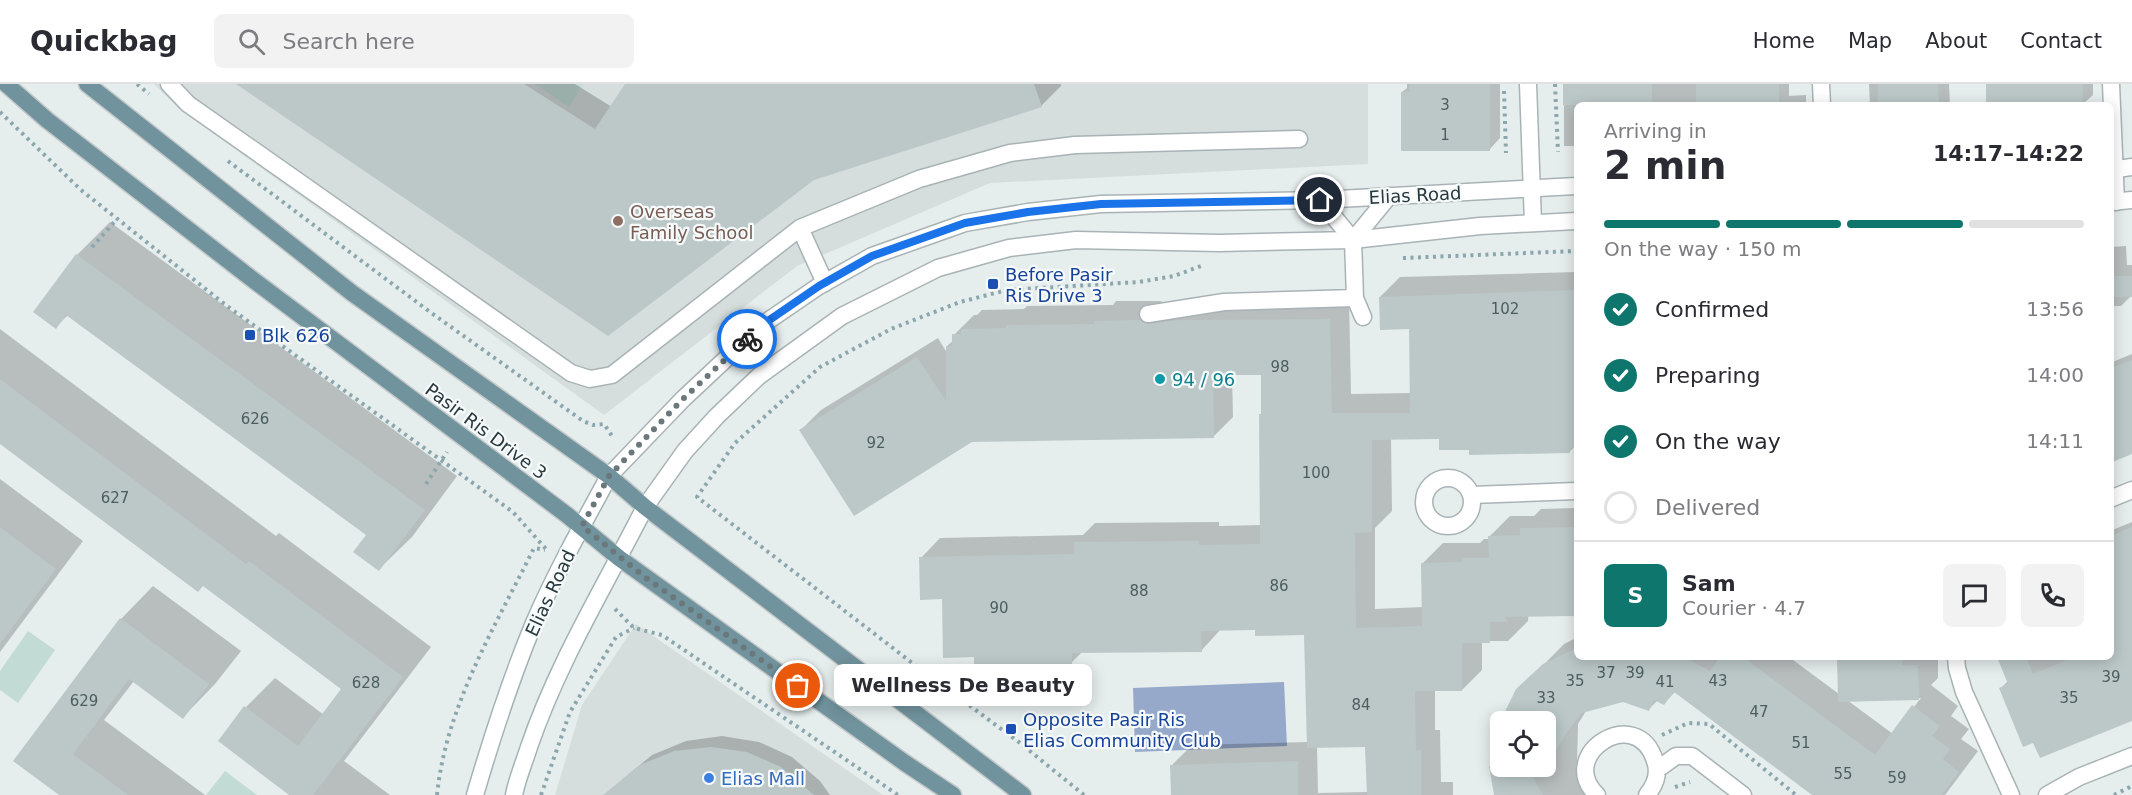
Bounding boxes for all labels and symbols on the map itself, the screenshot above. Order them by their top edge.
house number: 3 [1440,96,1450,114]
house number: 1 [1440,126,1450,144]
pin [1294,174,1345,225]
street label: Elias Road [1368,182,1462,208]
place label: Overseas Family School [630,201,753,243]
marker: Overseas Family School [611,214,625,228]
place label: Before Pasir Ris Drive 3 [1005,264,1113,306]
marker: Before Pasir Ris Drive 3 [986,277,1000,291]
house number: 102 [1491,300,1519,318]
courier [717,309,777,369]
place label: Blk 626 [262,325,330,346]
marker: Blk 626 [243,328,257,342]
house number: 98 [1270,358,1290,376]
place label: 94 / 96 [1172,369,1235,390]
marker: 94 / 96 [1153,372,1167,386]
street label: Pasir Ris Drive 3 [421,379,551,483]
house number: 626 [241,410,269,428]
house number: 92 [866,434,886,452]
house number: 100 [1302,464,1330,482]
house number: 627 [101,489,129,507]
street label: Elias Road [521,547,579,639]
house number: 86 [1269,577,1289,595]
house number: 88 [1129,582,1149,600]
house number: 90 [989,599,1009,617]
pin [772,660,823,711]
house number: 37 [1596,664,1616,682]
house number: 39 [1625,664,1645,682]
callout: Wellness De Beauty [834,665,1092,707]
house number: 39 [2101,668,2121,686]
house number: 35 [1565,672,1585,690]
house number: 43 [1708,672,1728,690]
house number: 41 [1655,673,1675,691]
house number: 628 [352,674,380,692]
house number: 33 [1536,689,1556,707]
house number: 35 [2059,689,2079,707]
house number: 629 [70,692,98,710]
house number: 84 [1351,696,1371,714]
house number: 47 [1749,703,1769,721]
place label: Opposite Pasir Ris Elias Community Club [1023,709,1221,751]
marker: Opposite Pasir Ris Elias Community Club [1004,722,1018,736]
house number: 51 [1791,734,1811,752]
house number: 55 [1833,765,1853,783]
place label: Elias Mall [721,768,805,789]
house number: 59 [1887,769,1907,787]
marker: Elias Mall [702,771,716,785]

